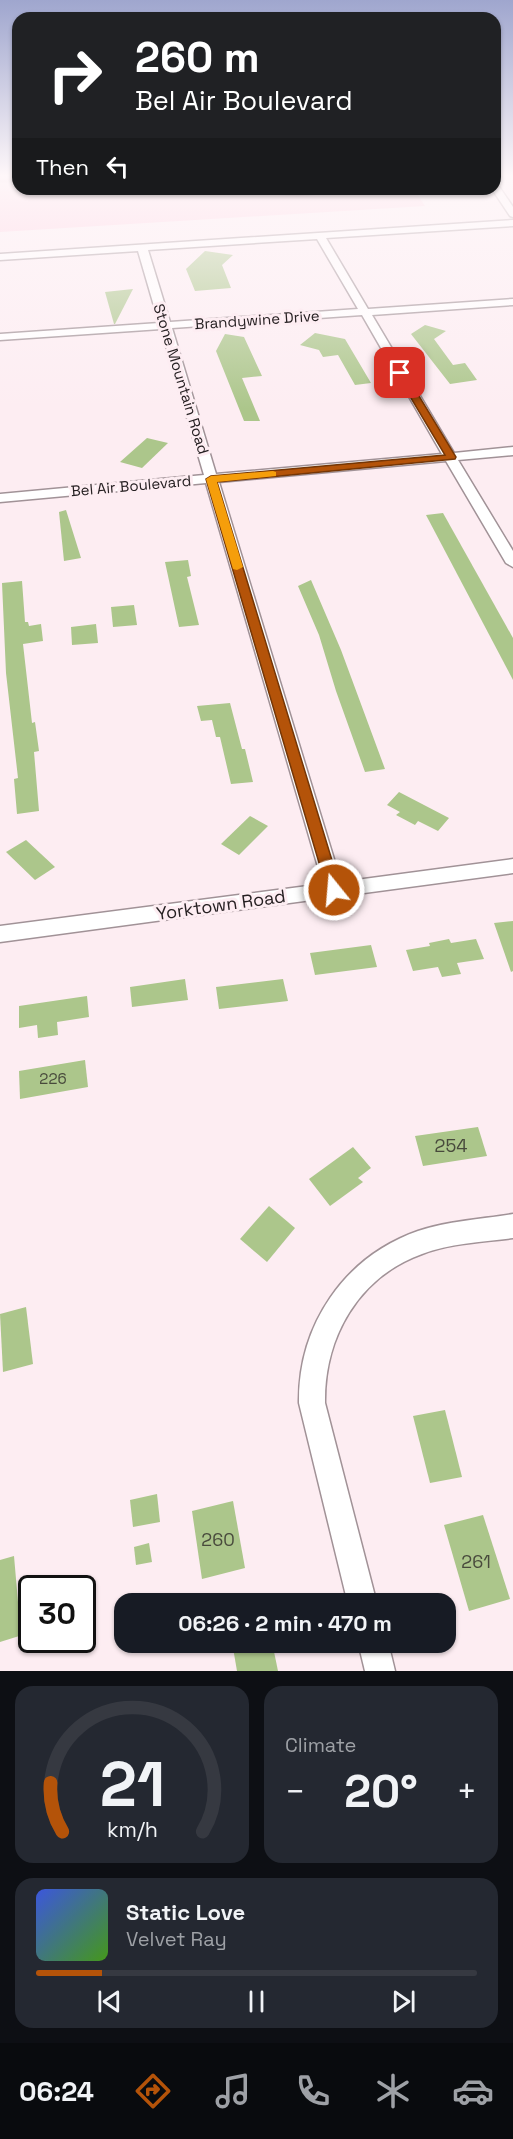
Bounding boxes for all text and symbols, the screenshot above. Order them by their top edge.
text: 260 m [135,31,260,84]
icon: right [36,36,114,114]
text: Bel Air Boulevard [135,83,353,118]
icon: left [101,150,134,183]
text: Then [36,153,89,181]
street label: Stone Mountain Road [150,301,213,456]
street label: Brandywine Drive [194,306,320,333]
pin [374,347,425,398]
icon: arrive [383,356,416,389]
street label: Bel Air Boulevard [70,471,192,500]
position arrow [302,858,366,922]
street label: Yorktown Road [155,884,287,925]
house number: 226 [39,1069,67,1088]
house number: 254 [435,1134,467,1157]
house number: 260 [201,1528,235,1551]
house number: 261 [461,1550,491,1573]
speed limit sign: 30 [18,1575,96,1653]
text: 06:26 · 2 min · 470 m [178,1609,392,1637]
text: Climate [285,1732,356,1758]
text: 21 [99,1745,165,1824]
text: 20° [344,1763,418,1820]
text: − [285,1771,305,1813]
text: + [457,1771,477,1813]
text: km/h [106,1816,158,1843]
text: Static Love [126,1898,245,1926]
text: Velvet Ray [126,1926,227,1952]
icon: previous [93,1985,126,2018]
icon: pause [240,1985,273,2018]
icon: next [387,1985,420,2018]
icon: directions [132,2070,174,2112]
icon: music [212,2070,254,2112]
icon: phone [292,2070,334,2112]
icon: climate [372,2070,414,2112]
icon: car [452,2070,494,2112]
text: 06:24 [19,2074,94,2109]

